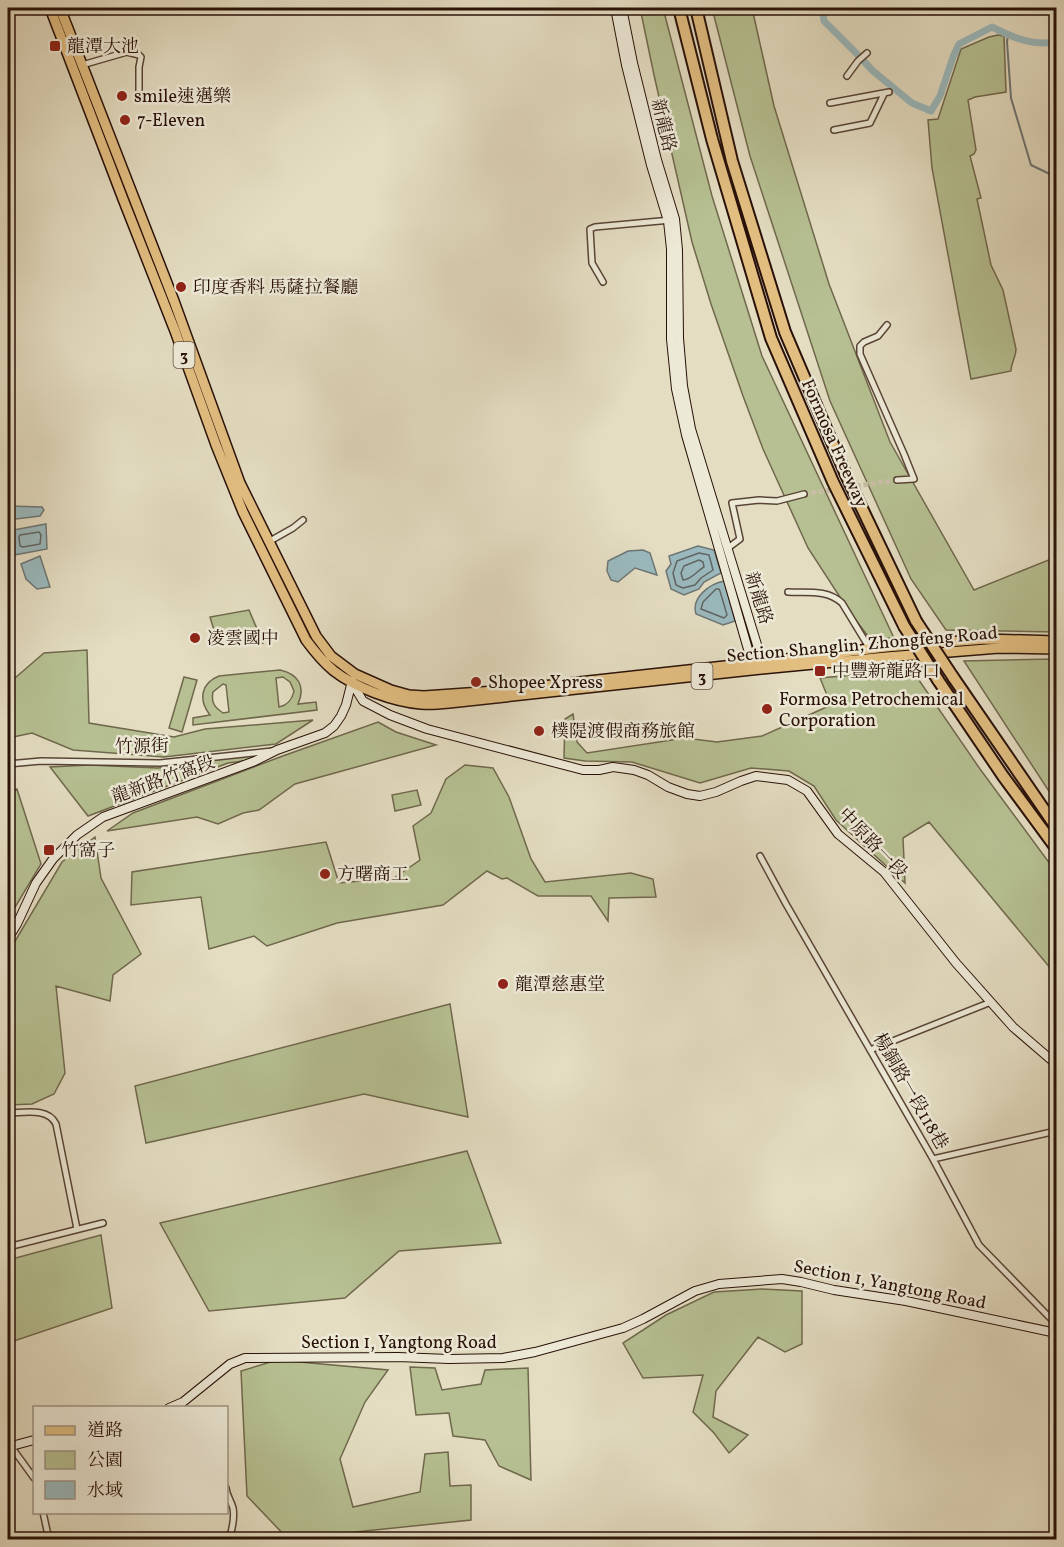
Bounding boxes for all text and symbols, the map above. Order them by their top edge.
place label: 龍潭大池 [67,35,139,60]
marker: 龍潭大池 [48,39,62,53]
place label: smile速邁樂 [134,85,231,110]
marker: smile速邁樂 [115,89,129,103]
street label: 新龍路 [644,96,681,155]
place label: 7-Eleven [137,109,205,134]
marker: 7-Eleven [118,113,132,127]
place label: 印度香料 馬薩拉餐廳 [193,276,359,301]
marker: 印度香料 馬薩拉餐廳 [174,280,188,294]
road number: 3 [174,342,195,368]
street label: Formosa Freeway [794,375,873,512]
street label: 新龍路 [738,569,777,628]
street label: Section Shanglin, Zhongfeng Road [726,621,999,670]
place label: 凌雲國中 [207,627,279,652]
marker: 凌雲國中 [188,631,202,645]
place label: 中豐新龍路口 [832,660,940,685]
road number: 3 [692,663,712,689]
marker: 中豐新龍路口 [813,664,827,678]
place label: Shopee Xpress [488,671,603,696]
marker: Shopee Xpress [469,675,483,689]
place label: Formosa Petrochemical Corporation [779,688,964,734]
marker: Formosa Petrochemical Corporation [760,702,774,716]
place label: 樸隄渡假商務旅館 [551,720,695,745]
marker: 樸隄渡假商務旅館 [532,724,546,738]
street label: 竹源街 [115,735,169,760]
street label: 龍新路竹窩段 [108,750,219,811]
street label: 中原路一段 [832,803,912,885]
place label: 竹窩子 [61,839,115,864]
marker: 竹窩子 [42,843,56,857]
place label: 方曙商工 [337,863,409,888]
marker: 方曙商工 [318,867,332,881]
place label: 龍潭慈惠堂 [515,973,605,998]
marker: 龍潭慈惠堂 [496,977,510,991]
street label: 楊銅路一段118巷 [866,1029,953,1155]
street label: Section 1, Yangtong Road [791,1255,988,1316]
street label: Section 1, Yangtong Road [301,1331,497,1356]
legend [33,1406,228,1514]
text: 道路 [87,1419,123,1444]
text: 公園 [87,1449,123,1474]
text: 水域 [87,1479,123,1504]

